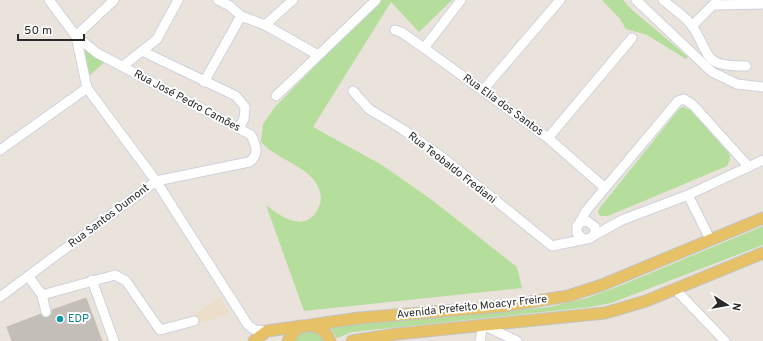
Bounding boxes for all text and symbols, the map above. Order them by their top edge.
scale bar [18,16,84,42]
text: 50 m [24,23,52,39]
street label: Rua José Pedro Camões [131,67,243,135]
street label: Rua Elia dos Santos [460,71,546,139]
street label: Rua Teobaldo Frediani [405,129,499,207]
street label: Rua Santos Dumont [66,181,152,251]
north arrow [707,285,747,325]
street label: Avenida Prefeito Moacyr Freire [396,292,548,322]
text: N [728,302,743,312]
place label: EDP [68,312,89,326]
marker: EDP [55,314,65,324]

